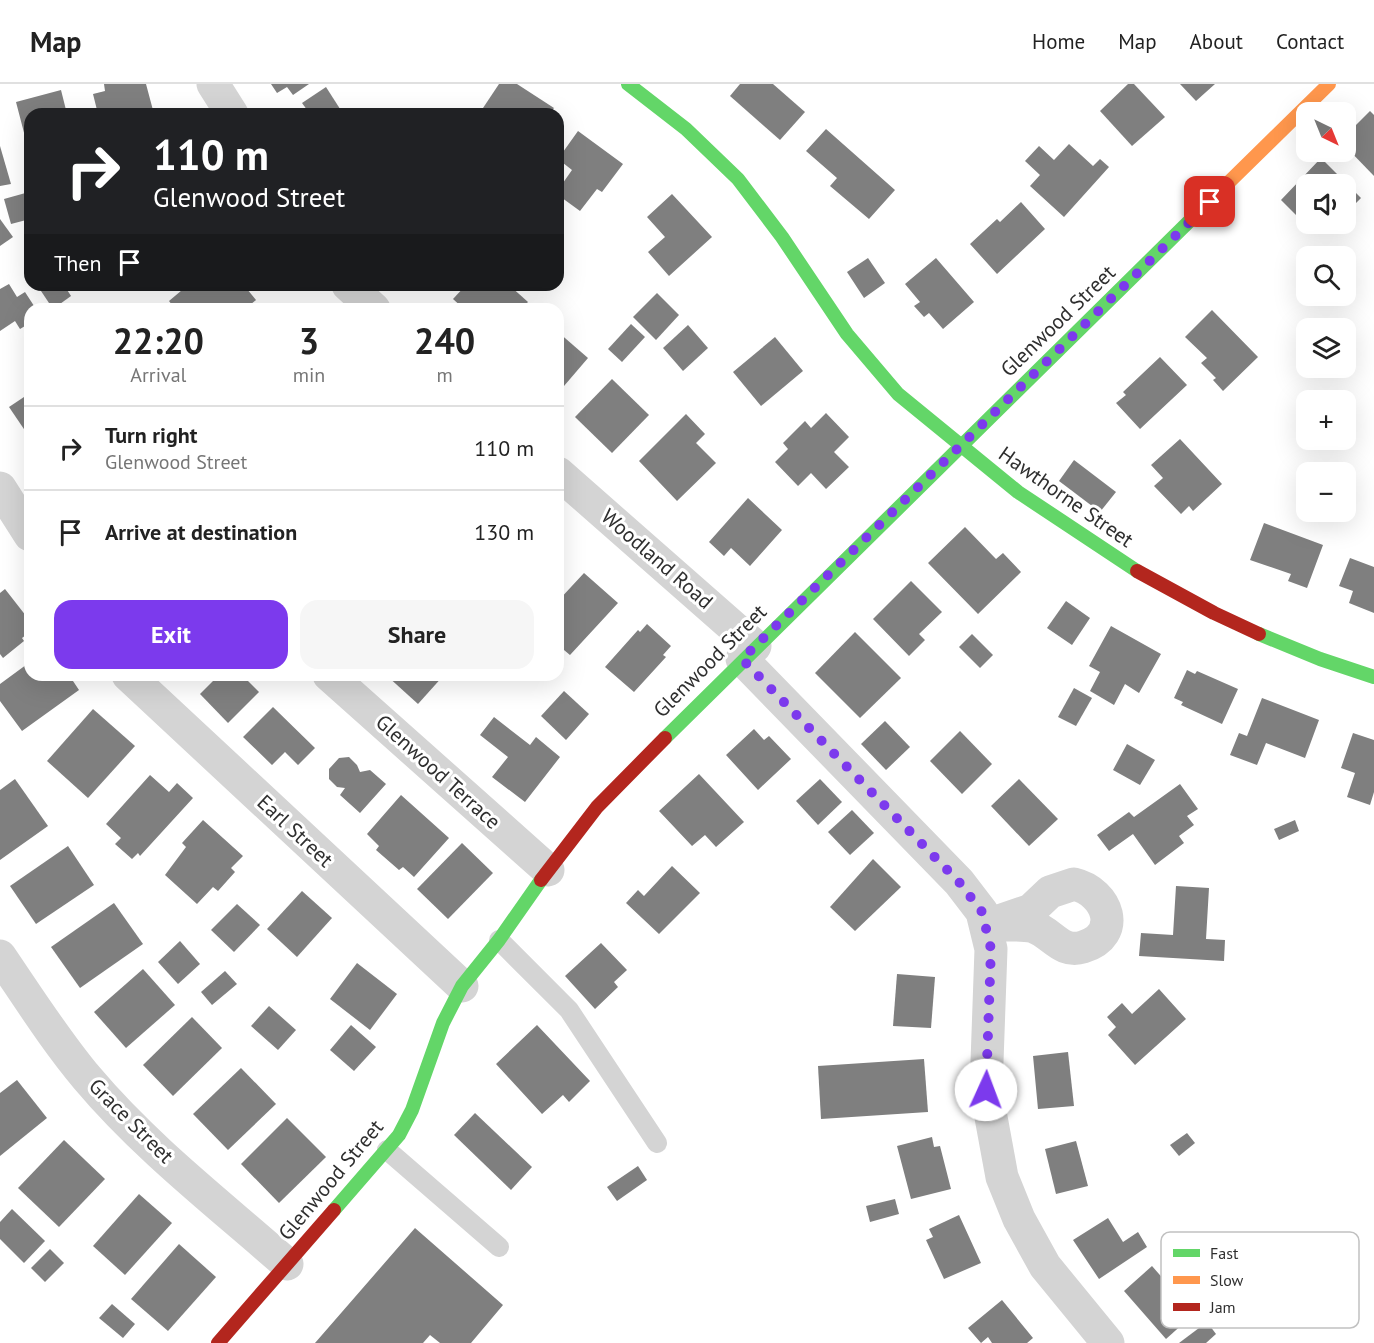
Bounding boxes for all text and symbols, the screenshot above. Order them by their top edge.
text: Map [30,23,81,60]
text: Home [1032,28,1085,55]
text: Map [1118,28,1157,55]
text: About [1190,28,1243,55]
text: Contact [1276,28,1344,55]
north arrow [1296,102,1356,162]
map controls [1296,102,1356,522]
text: 110 m [153,127,269,182]
icon: right [54,132,132,210]
button: sound [1296,174,1356,234]
pin [1184,176,1235,227]
text: Glenwood Street [153,180,345,214]
icon: arrive [1193,185,1226,218]
icon: arrive [113,246,146,279]
button: search [1296,246,1356,306]
text: Then [54,249,101,277]
street label: Glenwood Street [995,259,1121,382]
text: 22:20 [113,317,204,364]
text: 3 [299,317,319,364]
text: 240 [414,317,475,364]
button: layers [1296,318,1356,378]
text: Arrival [130,362,186,388]
text: min [293,362,325,388]
text: m [437,362,453,388]
button: + [1296,390,1356,450]
text: Turn right [105,421,197,449]
icon: right [54,432,87,465]
text: 110 m [474,434,534,462]
street label: Hawthorne Street [994,440,1139,553]
text: Glenwood Street [105,449,247,475]
button: − [1296,462,1356,522]
street label: Woodland Road [596,503,719,615]
icon: arrive [54,516,87,549]
text: Arrive at destination [105,518,297,546]
text: 130 m [474,518,534,546]
street label: Glenwood Street [647,598,772,723]
button: Exit [54,600,288,669]
button: Share [300,600,534,669]
street label: Glenwood Terrace [370,708,506,835]
street label: Earl Street [252,789,339,873]
position arrow [954,1058,1018,1122]
street label: Grace Street [83,1072,180,1169]
street label: Glenwood Street [272,1114,389,1246]
legend [1161,1232,1359,1328]
text: Fast [1210,1243,1239,1263]
text: Slow [1210,1270,1244,1290]
text: Jam [1209,1297,1236,1317]

